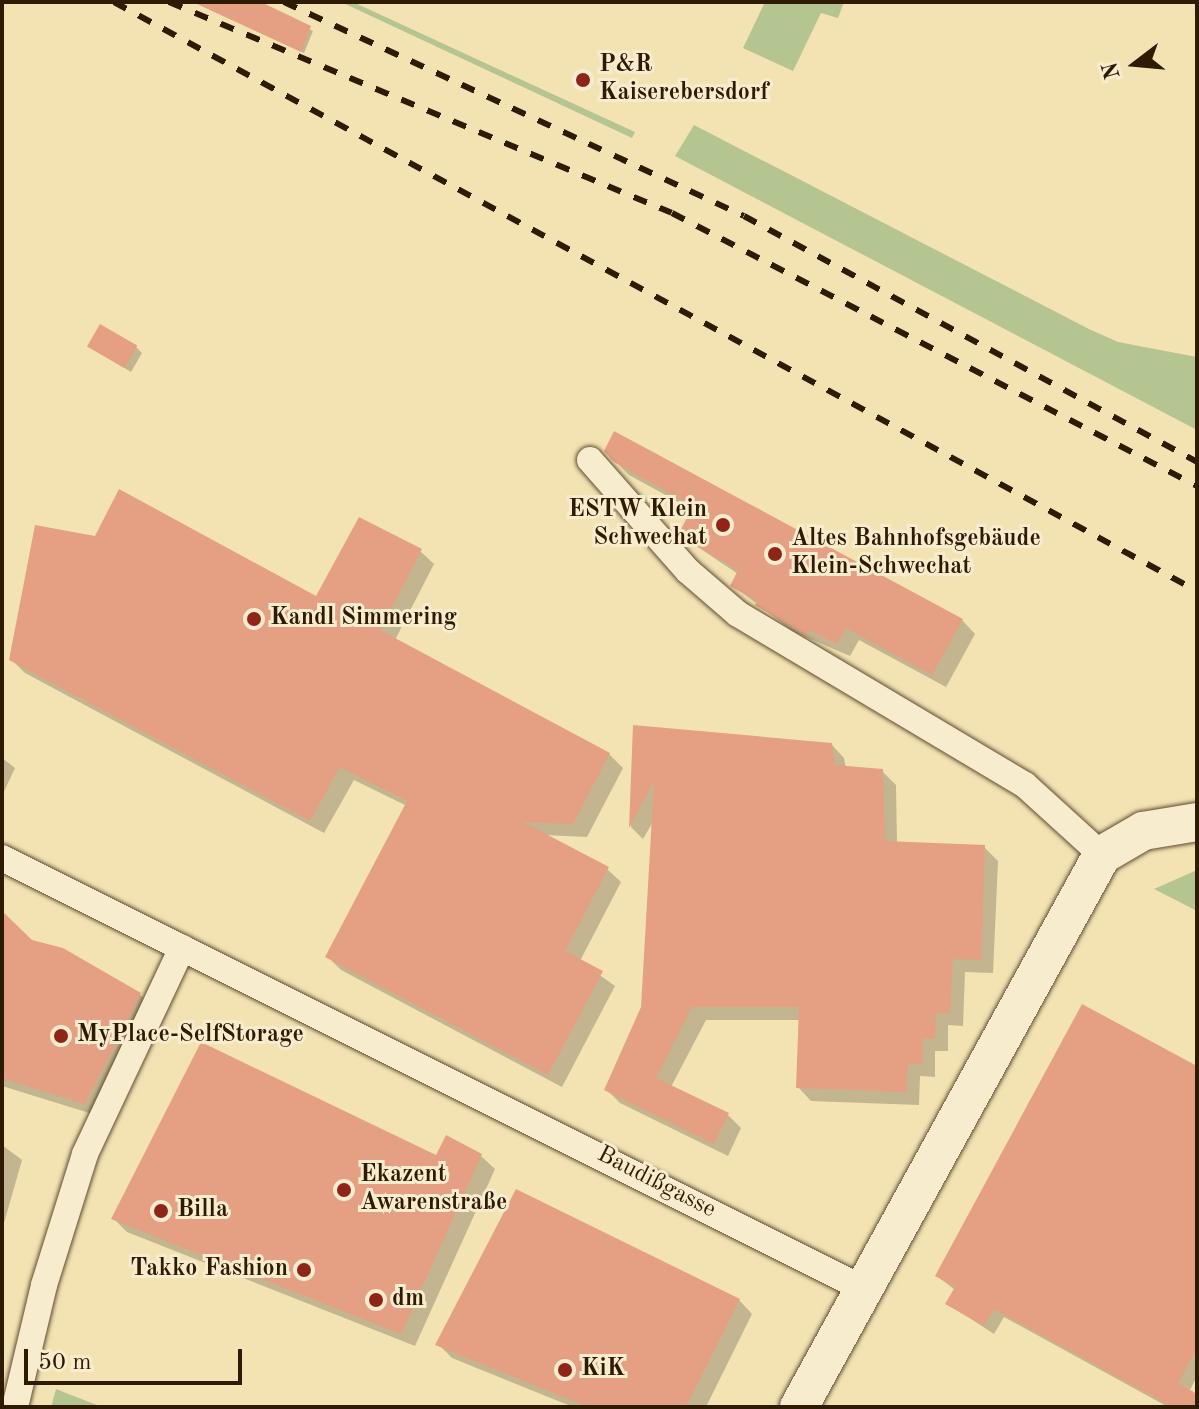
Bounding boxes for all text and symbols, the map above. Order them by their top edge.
north arrow [1095,24,1175,104]
place label: P&R Kaiserebersdorf [599,52,769,108]
text: N [1099,60,1125,82]
marker: P&R Kaiserebersdorf [574,71,592,89]
place label: ESTW Klein Schwechat [568,497,707,553]
marker: ESTW Klein Schwechat [714,516,732,534]
place label: Altes Bahnhofsgebäude Klein-Schwechat [791,526,1041,582]
marker: Altes Bahnhofsgebäude Klein-Schwechat [766,545,784,563]
place label: Kandl Simmering [270,605,457,633]
marker: Kandl Simmering [245,610,263,628]
place label: MyPlace-SelfStorage [77,1022,304,1050]
marker: MyPlace-SelfStorage [52,1027,70,1045]
street label: Baudißgasse [592,1141,720,1225]
place label: Ekazent Awarenstraße [360,1162,507,1218]
marker: Ekazent Awarenstraße [335,1181,353,1199]
place label: Billa [177,1197,228,1225]
marker: Billa [152,1202,170,1220]
place label: Takko Fashion [130,1256,288,1284]
marker: Takko Fashion [295,1261,313,1279]
place label: dm [392,1286,424,1314]
marker: dm [367,1291,385,1309]
scale bar [28,1333,246,1383]
text: 50 m [38,1351,92,1375]
place label: KiK [581,1356,625,1384]
marker: KiK [556,1361,574,1379]

